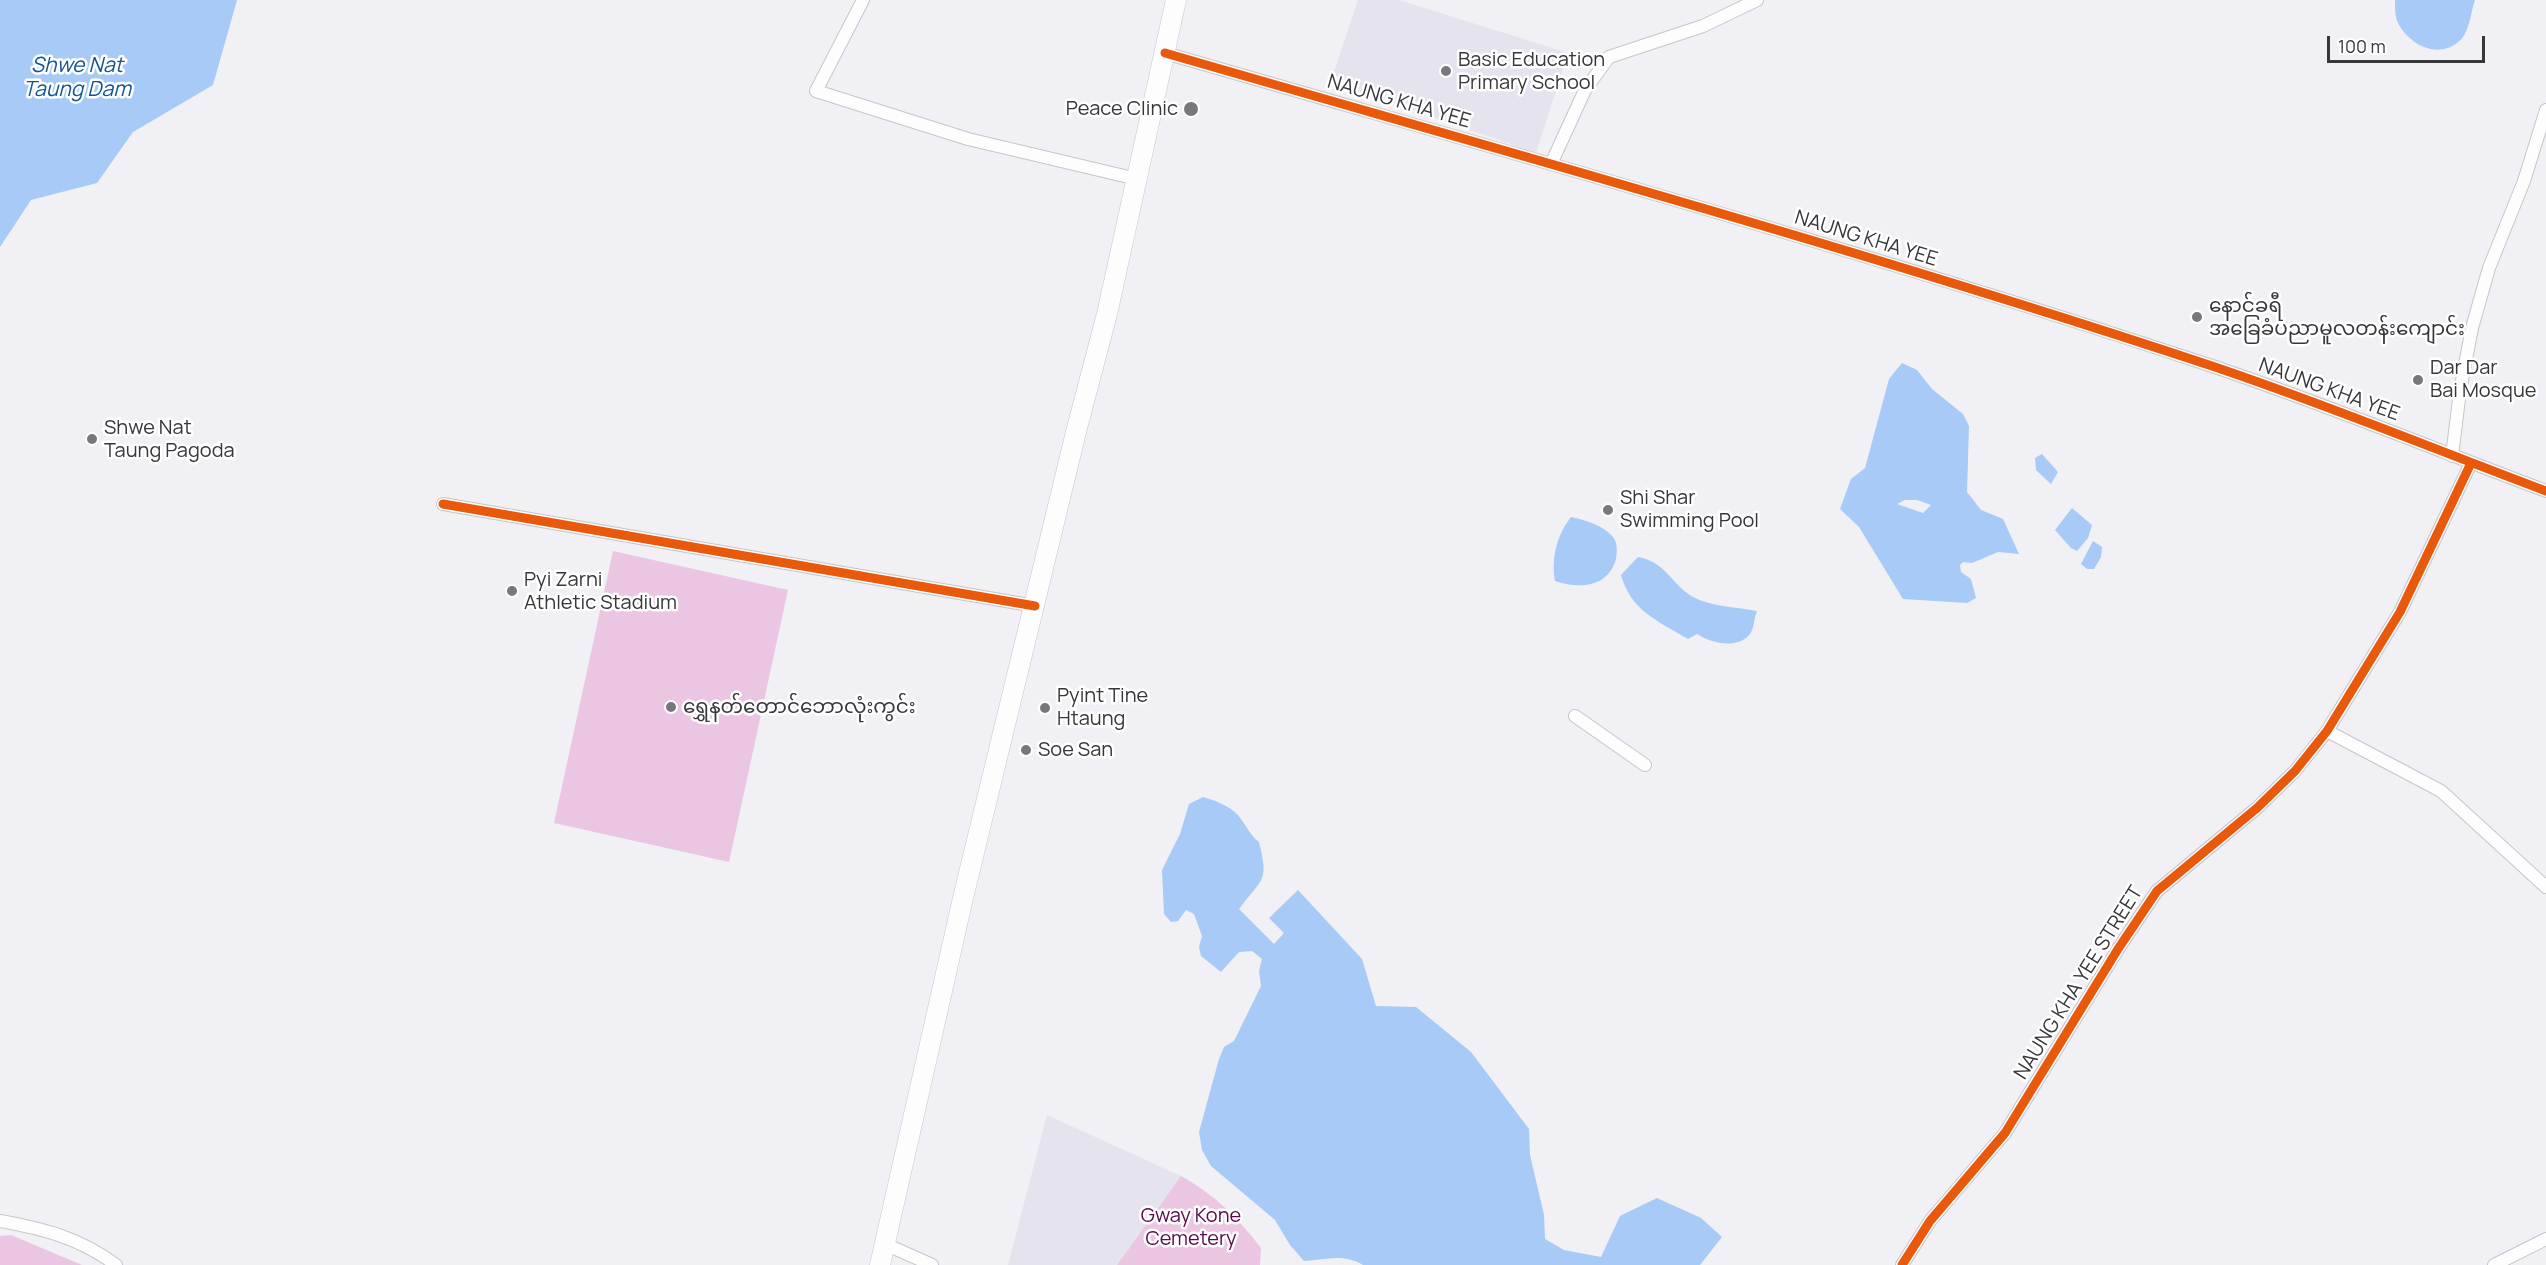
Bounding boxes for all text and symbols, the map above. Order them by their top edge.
scale bar [2330,24,2488,62]
text: 100 m [2338,34,2386,58]
place label: Basic Education Primary School [1458,48,1605,95]
water label: Shwe Nat Taung Dam [23,53,131,103]
marker: Basic Education Primary School [1439,64,1453,78]
street label: NAUNG KHA YEE [1325,70,1473,134]
place label: Peace Clinic [1066,97,1178,121]
marker: Peace Clinic [1182,100,1200,118]
street label: NAUNG KHA YEE [1792,206,1940,272]
place label: နောင်ခရီ အခြေခံပညာမူလတန်းကျောင်း [2209,294,2465,341]
marker: နောင်ခရီ အခြေခံပညာမူလတန်းကျောင်း [2190,310,2204,324]
street label: NAUNG KHA YEE [2255,353,2403,427]
place label: Dar Dar Bai Mosque [2430,356,2536,403]
marker: Dar Dar Bai Mosque [2411,373,2425,387]
place label: Shwe Nat Taung Pagoda [104,416,235,463]
marker: Shwe Nat Taung Pagoda [85,432,99,446]
place label: Shi Shar Swimming Pool [1620,486,1759,533]
marker: Shi Shar Swimming Pool [1601,503,1615,517]
place label: Pyi Zarni Athletic Stadium [524,568,677,615]
marker: Pyi Zarni Athletic Stadium [505,584,519,598]
place label: Pyint Tine Htaung [1057,684,1148,731]
place label: ရွှေနတ်တောင်ဘောလုံးကွင်း [683,695,916,719]
marker: ရွှေနတ်တောင်ဘောလုံးကွင်း [664,700,678,714]
marker: Pyint Tine Htaung [1038,701,1052,715]
place label: Soe San [1038,738,1113,762]
marker: Soe San [1019,743,1033,757]
street label: NAUNG KHA YEE STREET [2010,882,2148,1084]
park label: Gway Kone Cemetery [1141,1204,1241,1251]

